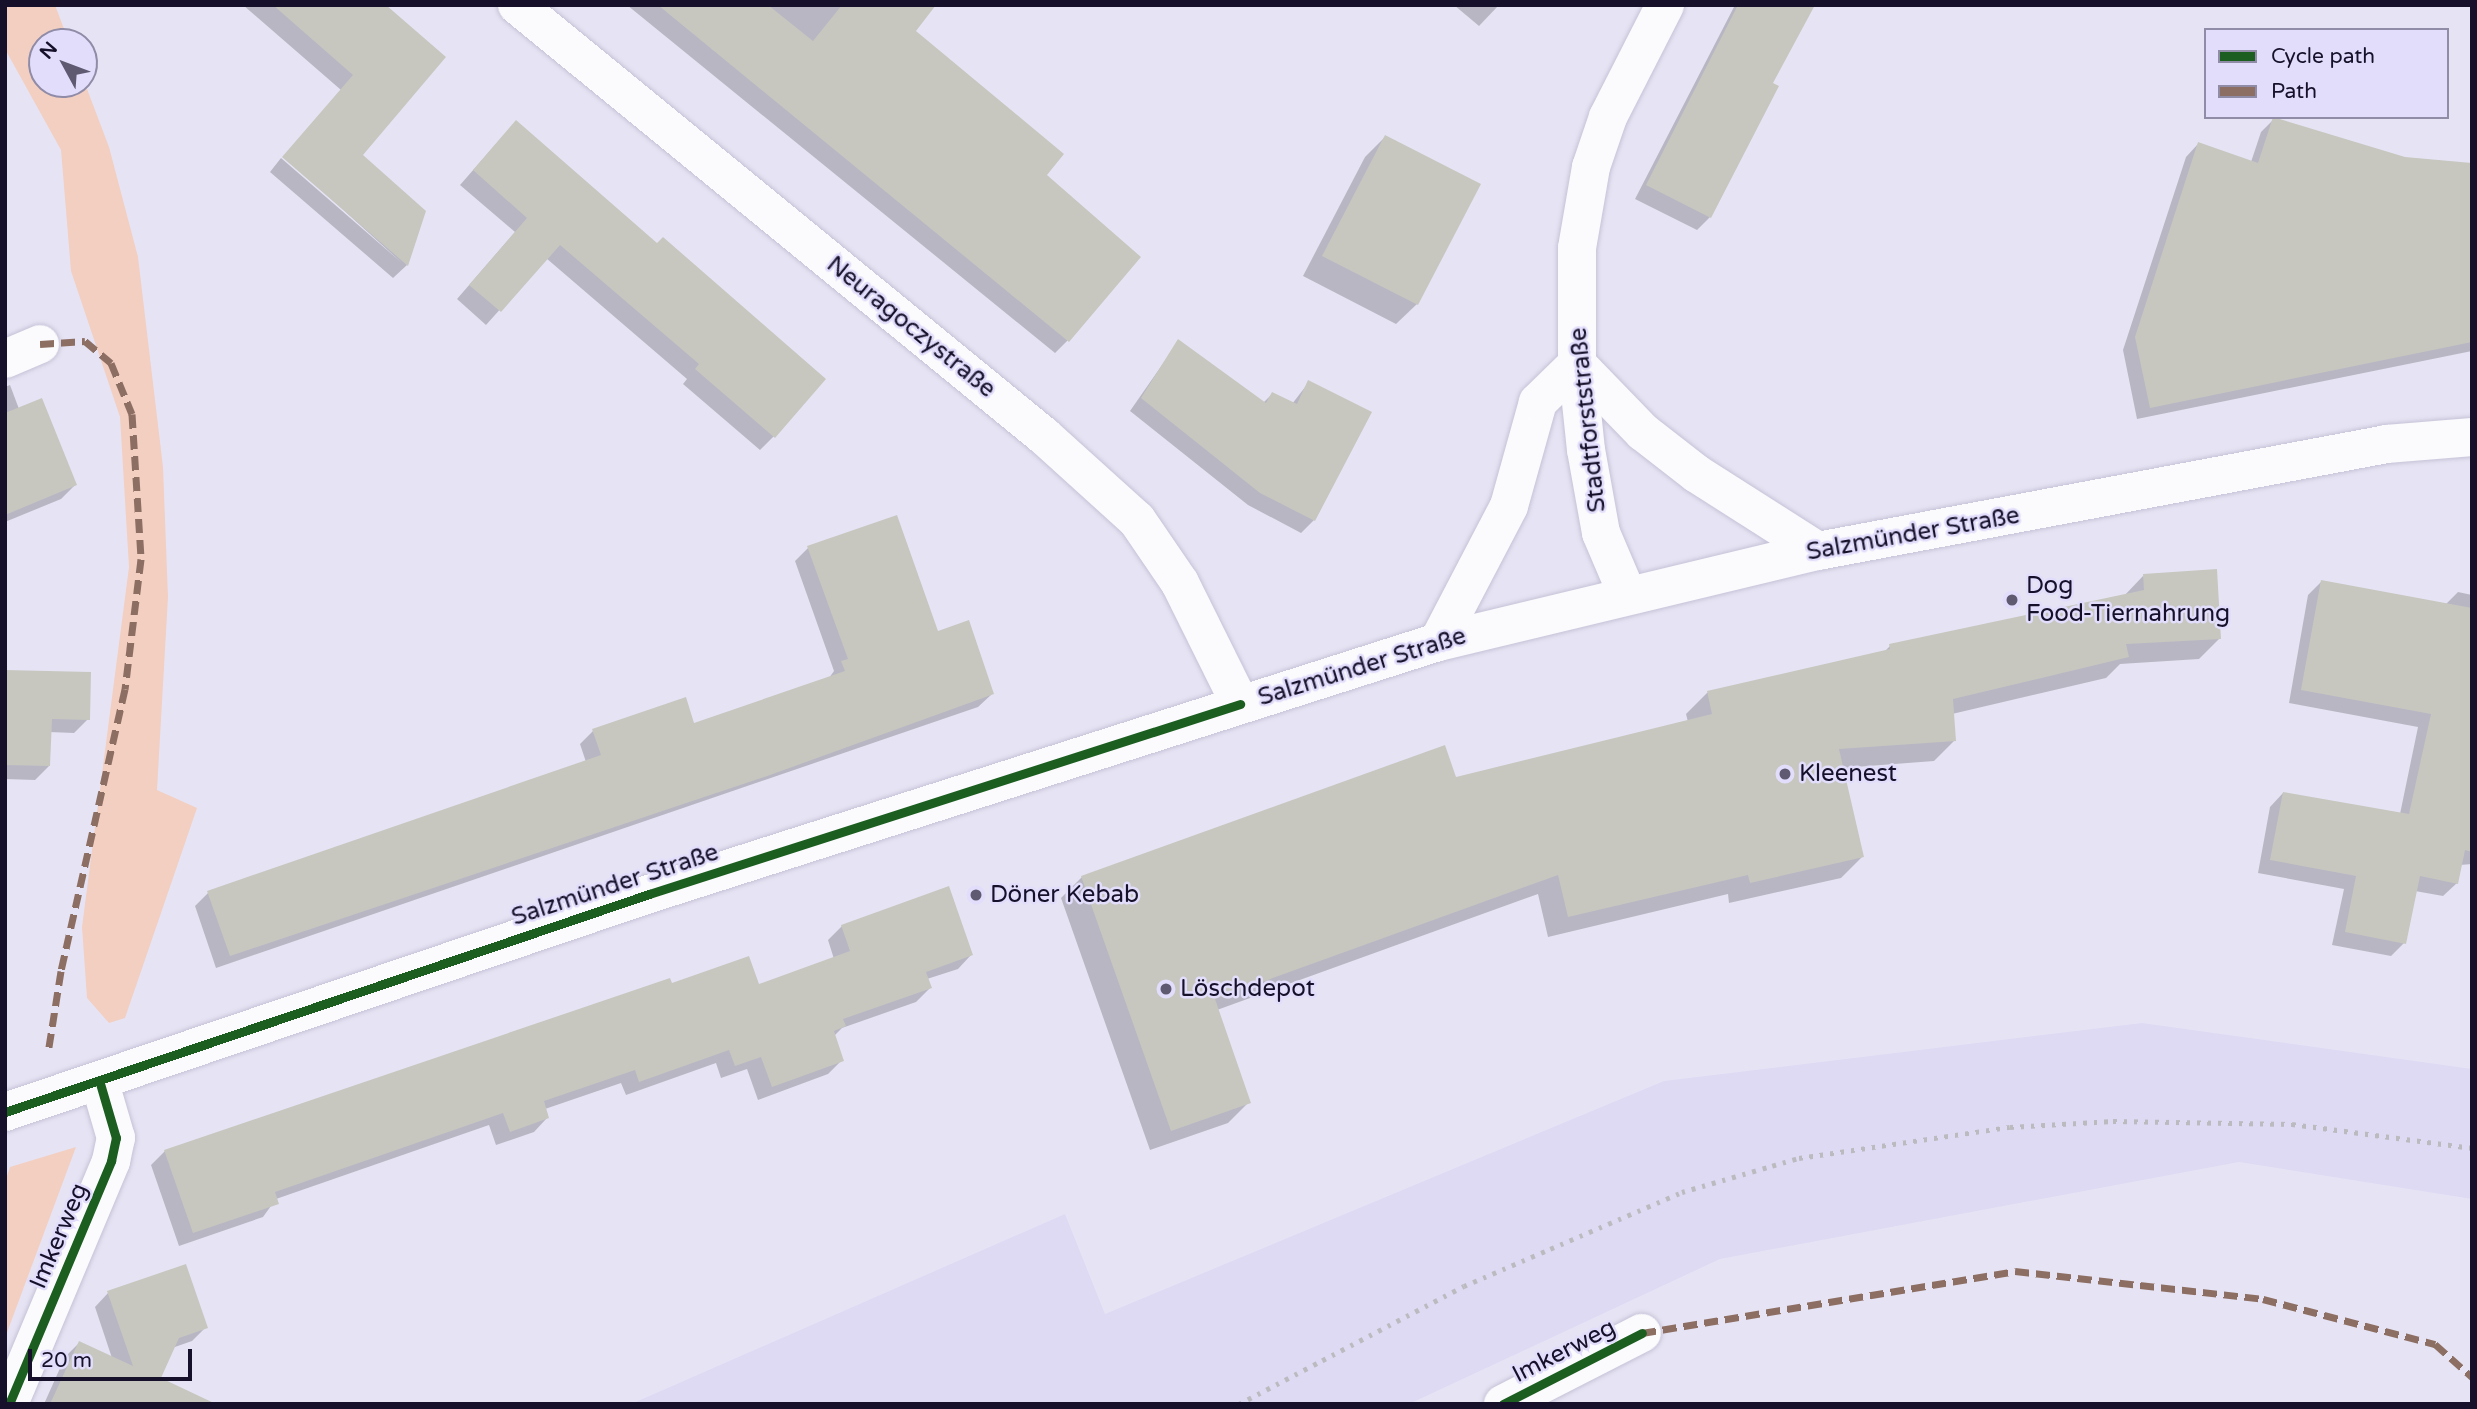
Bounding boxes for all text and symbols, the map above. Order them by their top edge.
north arrow [28,28,98,98]
legend [2204,28,2449,119]
text: N [35,38,62,64]
text: Cycle path [2271,44,2375,69]
text: Path [2271,79,2317,104]
street label: Neuragoczystraße [821,250,1001,404]
street label: Stadtforststraße [1564,326,1612,514]
street label: Salzmünder Straße [1804,501,2022,567]
place label: Dog Food-Tiernahrung [2026,572,2230,628]
marker: Dog Food-Tiernahrung [2004,592,2020,608]
street label: Salzmünder Straße [1255,622,1469,712]
place label: Kleenest [1799,760,1897,788]
marker: Kleenest [1777,766,1793,782]
street label: Salzmünder Straße [508,838,722,932]
place label: Döner Kebab [990,881,1139,909]
marker: Döner Kebab [968,887,984,903]
place label: Löschdepot [1180,975,1315,1003]
marker: Löschdepot [1158,981,1174,997]
street label: Imkerweg [24,1179,94,1293]
street label: Imkerweg [1508,1313,1620,1389]
scale bar [32,1336,196,1380]
text: 20 m [41,1348,92,1373]

